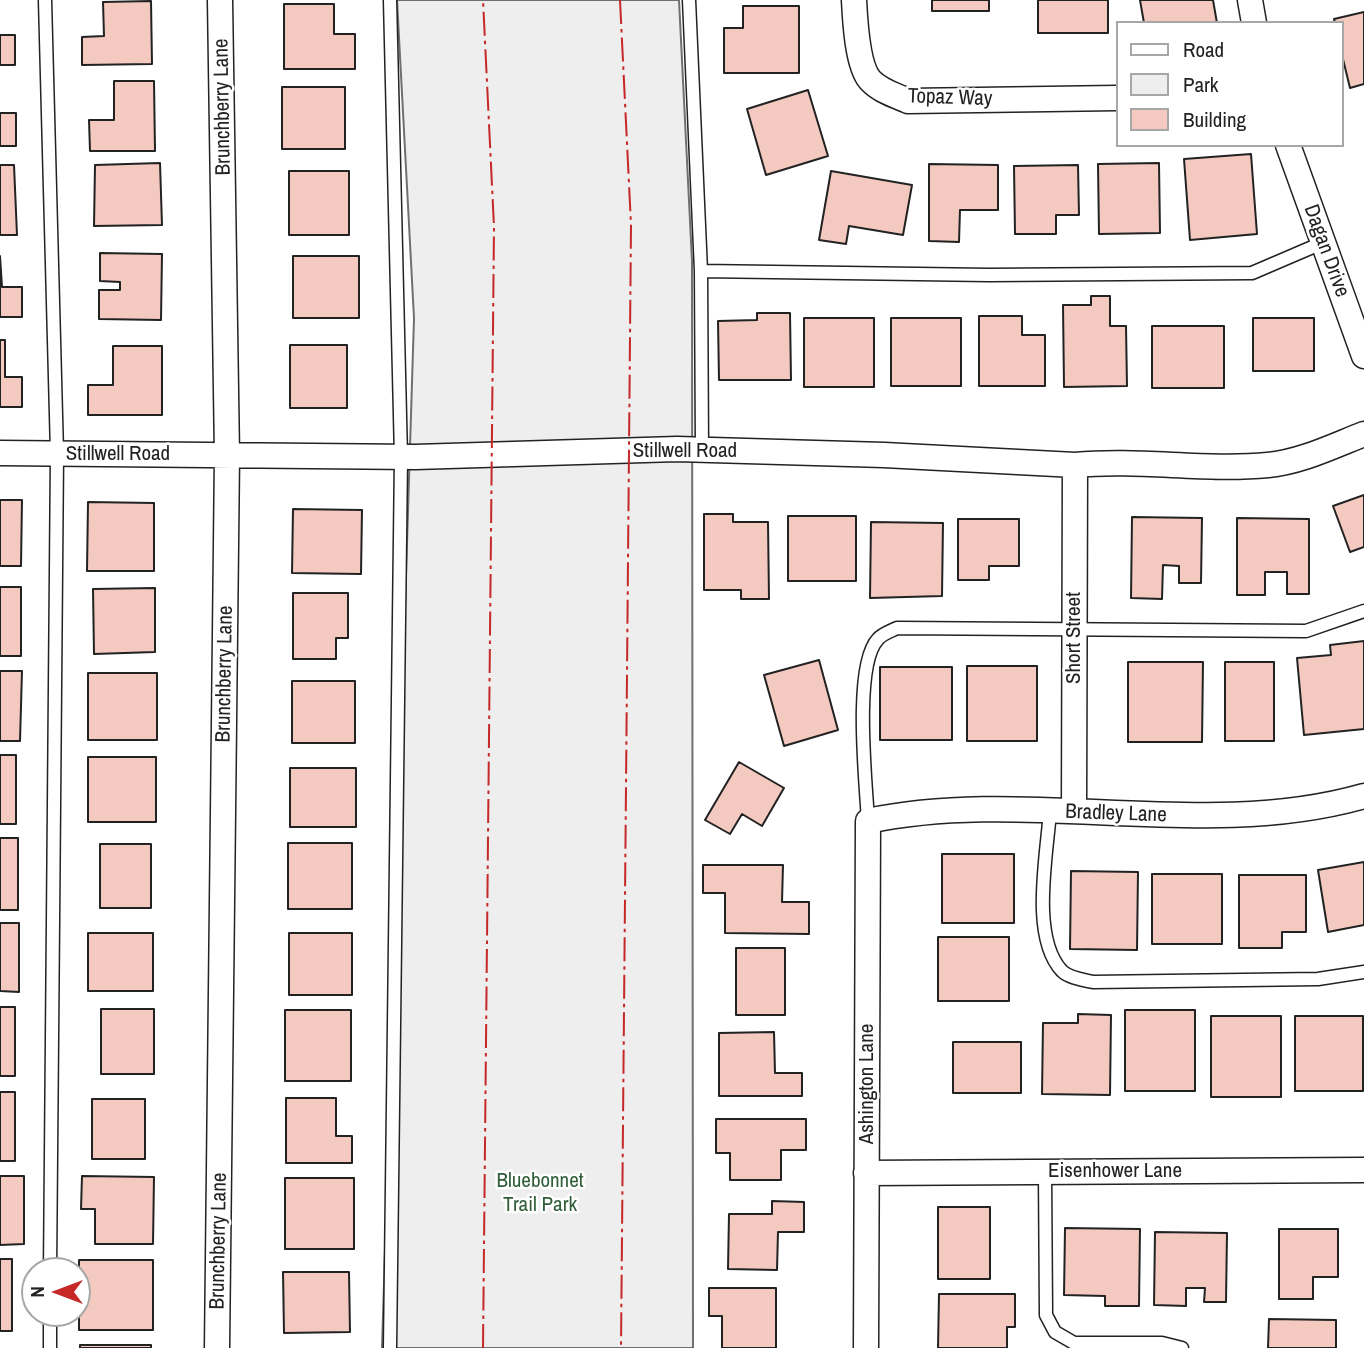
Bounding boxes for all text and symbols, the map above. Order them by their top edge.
legend [1116,21,1343,147]
text: Road [1183,35,1224,64]
street label: Brunchberry Lane [209,38,237,176]
text: Park [1183,70,1218,99]
street label: Topaz Way [907,84,993,112]
text: Building [1183,105,1246,134]
street label: Dagan Drive [1298,201,1354,301]
street label: Stillwell Road [633,438,737,464]
street label: Stillwell Road [66,441,170,467]
street label: Short Street [1061,592,1087,684]
street label: Brunchberry Lane [211,605,239,743]
street label: Bradley Lane [1065,800,1167,828]
street label: Ashington Lane [854,1024,880,1144]
street label: Eisenhower Lane [1048,1158,1182,1184]
park label: Bluebonnet Trail Park [496,1168,584,1218]
street label: Brunchberry Lane [205,1172,233,1310]
north arrow [21,1257,91,1327]
text: N [24,1286,50,1298]

